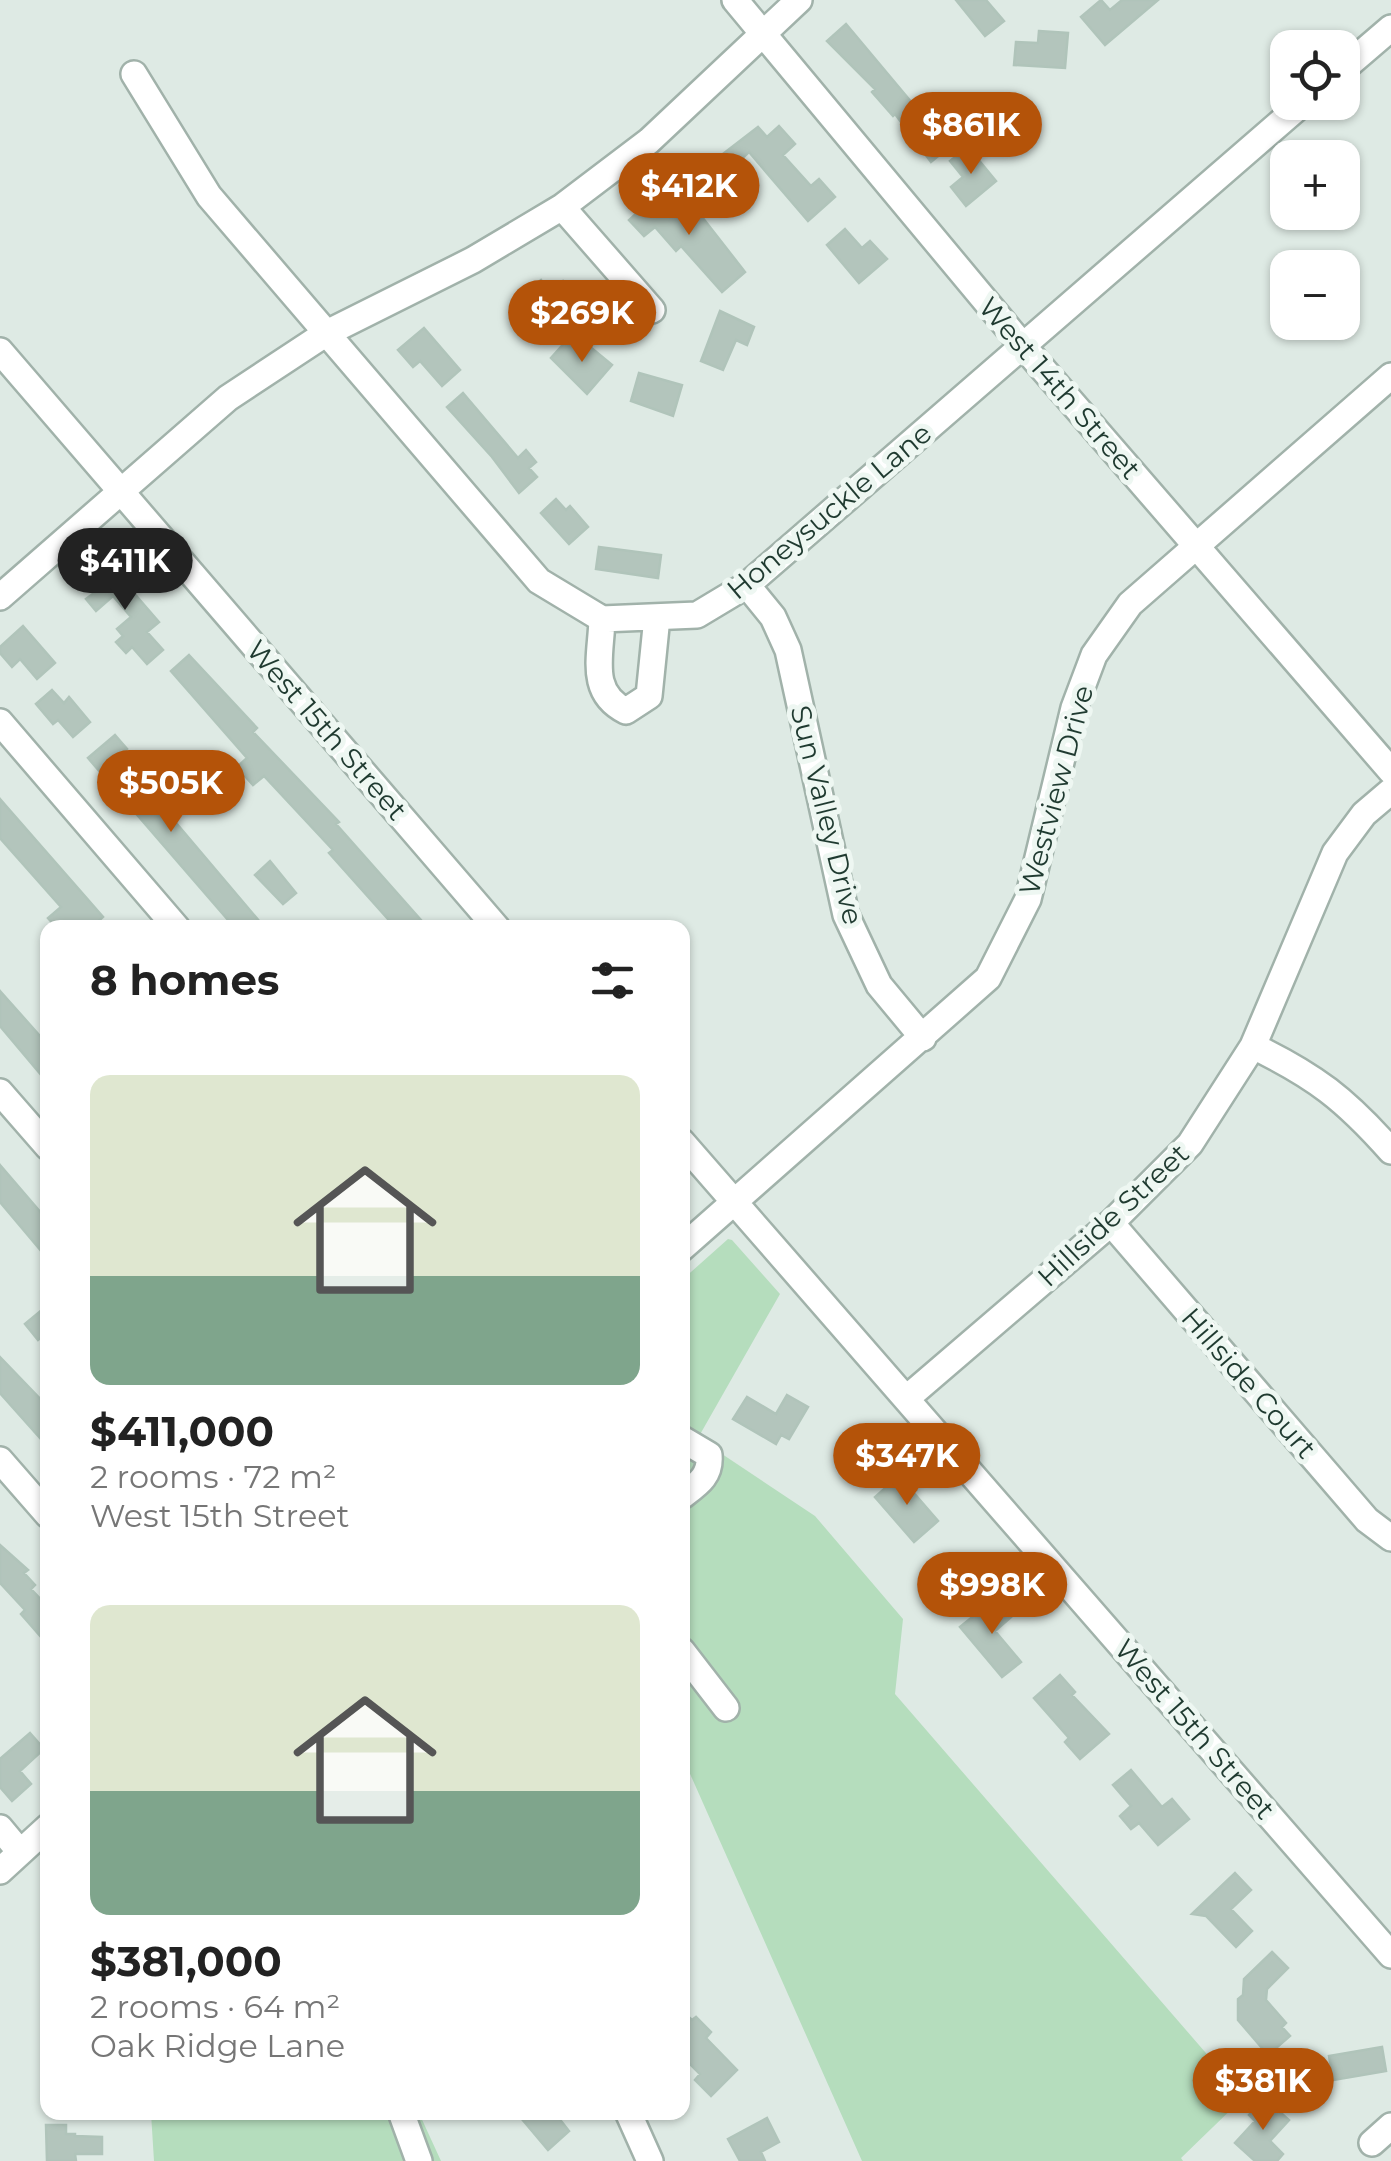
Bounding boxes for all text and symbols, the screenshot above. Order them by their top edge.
map controls [1270,30,1360,340]
button: locate [1270,30,1360,120]
pin: $861K [901,92,1041,177]
text: $861K [922,105,1020,144]
button: + [1270,140,1360,230]
pin: $412K [619,153,759,238]
text: $412K [640,166,738,205]
button: − [1270,250,1360,340]
pin: $269K [512,280,652,365]
street label: West 14th Street [972,290,1148,486]
text: $269K [530,293,634,332]
street label: Honeysuckle Lane [720,416,938,606]
pin: $411K [55,528,195,613]
text: $411K [80,541,170,580]
street label: West 15th Street [240,633,414,827]
street label: Westview Drive [1012,681,1100,899]
street label: Sun Valley Drive [783,702,871,928]
pin: $505K [101,750,241,835]
text: $505K [119,763,223,802]
icon: filters [585,953,640,1008]
text: 8 homes [90,954,279,1006]
street label: Hillside Street [1030,1136,1196,1294]
icon: home [275,1140,455,1320]
street label: Hillside Court [1174,1301,1324,1465]
text: $411,000 [90,1405,274,1457]
pin: $347K [837,1423,977,1508]
text: $347K [855,1436,959,1475]
text: 2 rooms · 72 m² [90,1457,337,1496]
text: West 15th Street [90,1496,350,1535]
pin: $998K [922,1552,1062,1637]
text: $998K [939,1565,1045,1604]
street label: West 15th Street [1108,1632,1282,1826]
icon: home [275,1670,455,1850]
text: $381,000 [90,1935,282,1987]
text: 2 rooms · 64 m² [90,1987,340,2026]
text: Oak Ridge Lane [90,2026,345,2065]
pin: $381K [1193,2048,1333,2133]
text: $381K [1215,2061,1311,2100]

